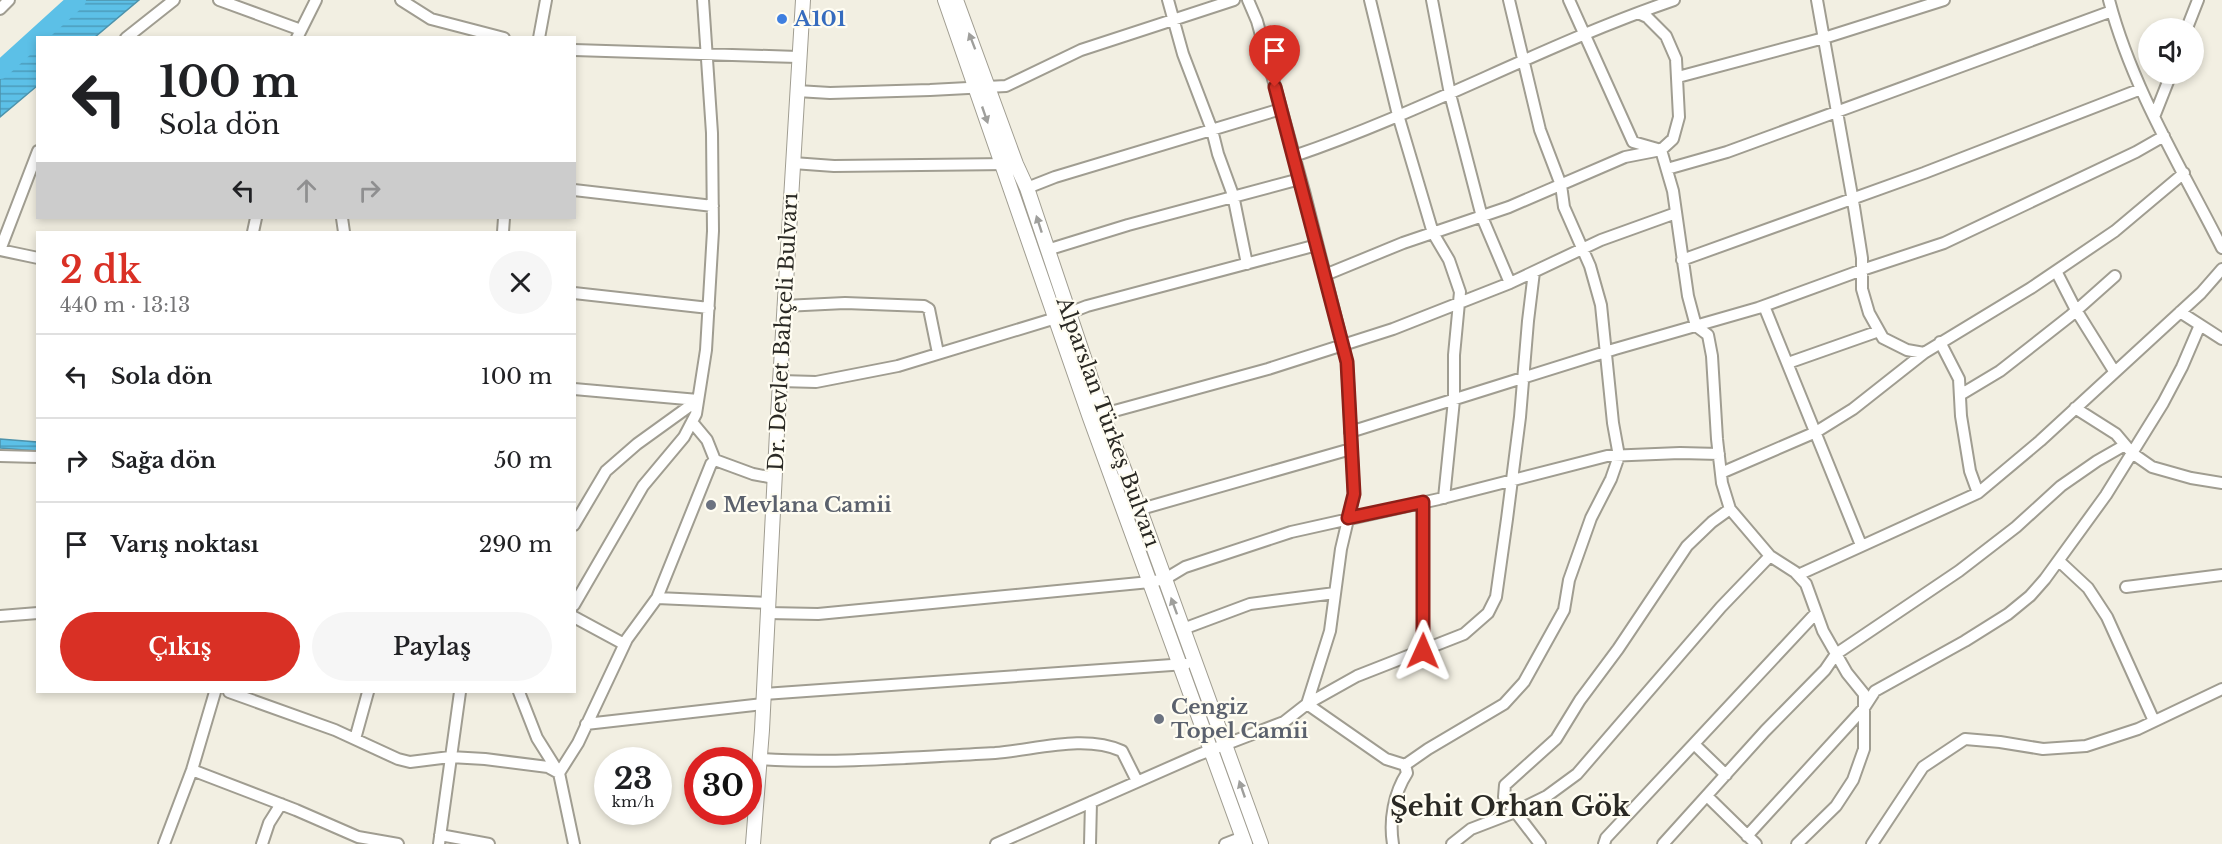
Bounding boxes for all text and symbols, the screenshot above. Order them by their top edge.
place label: A101 [793,6,846,32]
marker: A101 [775,12,789,26]
map controls [2138,18,2204,84]
button: sound [2138,18,2204,84]
pin [1249,25,1300,87]
one-way arrow [967,32,976,50]
icon: arrive [1258,34,1291,67]
text: 100 m [159,56,298,108]
icon: left [60,60,138,138]
one-way arrow [981,106,991,124]
text: Sola dön [159,108,280,141]
icon: left [227,174,260,207]
icon: ahead [290,174,323,207]
icon: right [353,174,386,207]
street label: Dr. Devlet Bahçeli Bulvarı [763,192,803,472]
one-way arrow [1033,215,1043,233]
text: 2 dk [60,248,141,293]
button: close [489,251,552,314]
street label: Alparslan Türkeş Bulvarı [1050,292,1165,551]
text: 440 m · 13:13 [60,293,190,317]
icon: left [60,360,93,393]
text: Sola dön [111,363,212,390]
text: 100 m [481,363,552,390]
icon: right [60,444,93,477]
text: Sağa dön [111,447,216,474]
text: 50 m [494,447,552,474]
place label: Mevlana Camii [723,492,892,518]
marker: Mevlana Camii [704,498,718,512]
icon: arrive [60,528,93,561]
text: Varış noktası [111,531,259,558]
text: 290 m [479,531,552,558]
one-way arrow [1169,597,1179,615]
button: Çıkış [60,612,300,681]
button: Paylaş [312,612,552,681]
position arrow [1391,619,1455,683]
place label: Cengiz Topel Camii [1171,694,1309,744]
marker: Cengiz Topel Camii [1152,712,1166,726]
speed limit sign: 30 [684,747,762,825]
text: 23 [614,760,652,797]
one-way arrow [1236,780,1246,798]
district label: Şehit Orhan Gök [1390,790,1631,823]
text: km/h [612,792,654,811]

